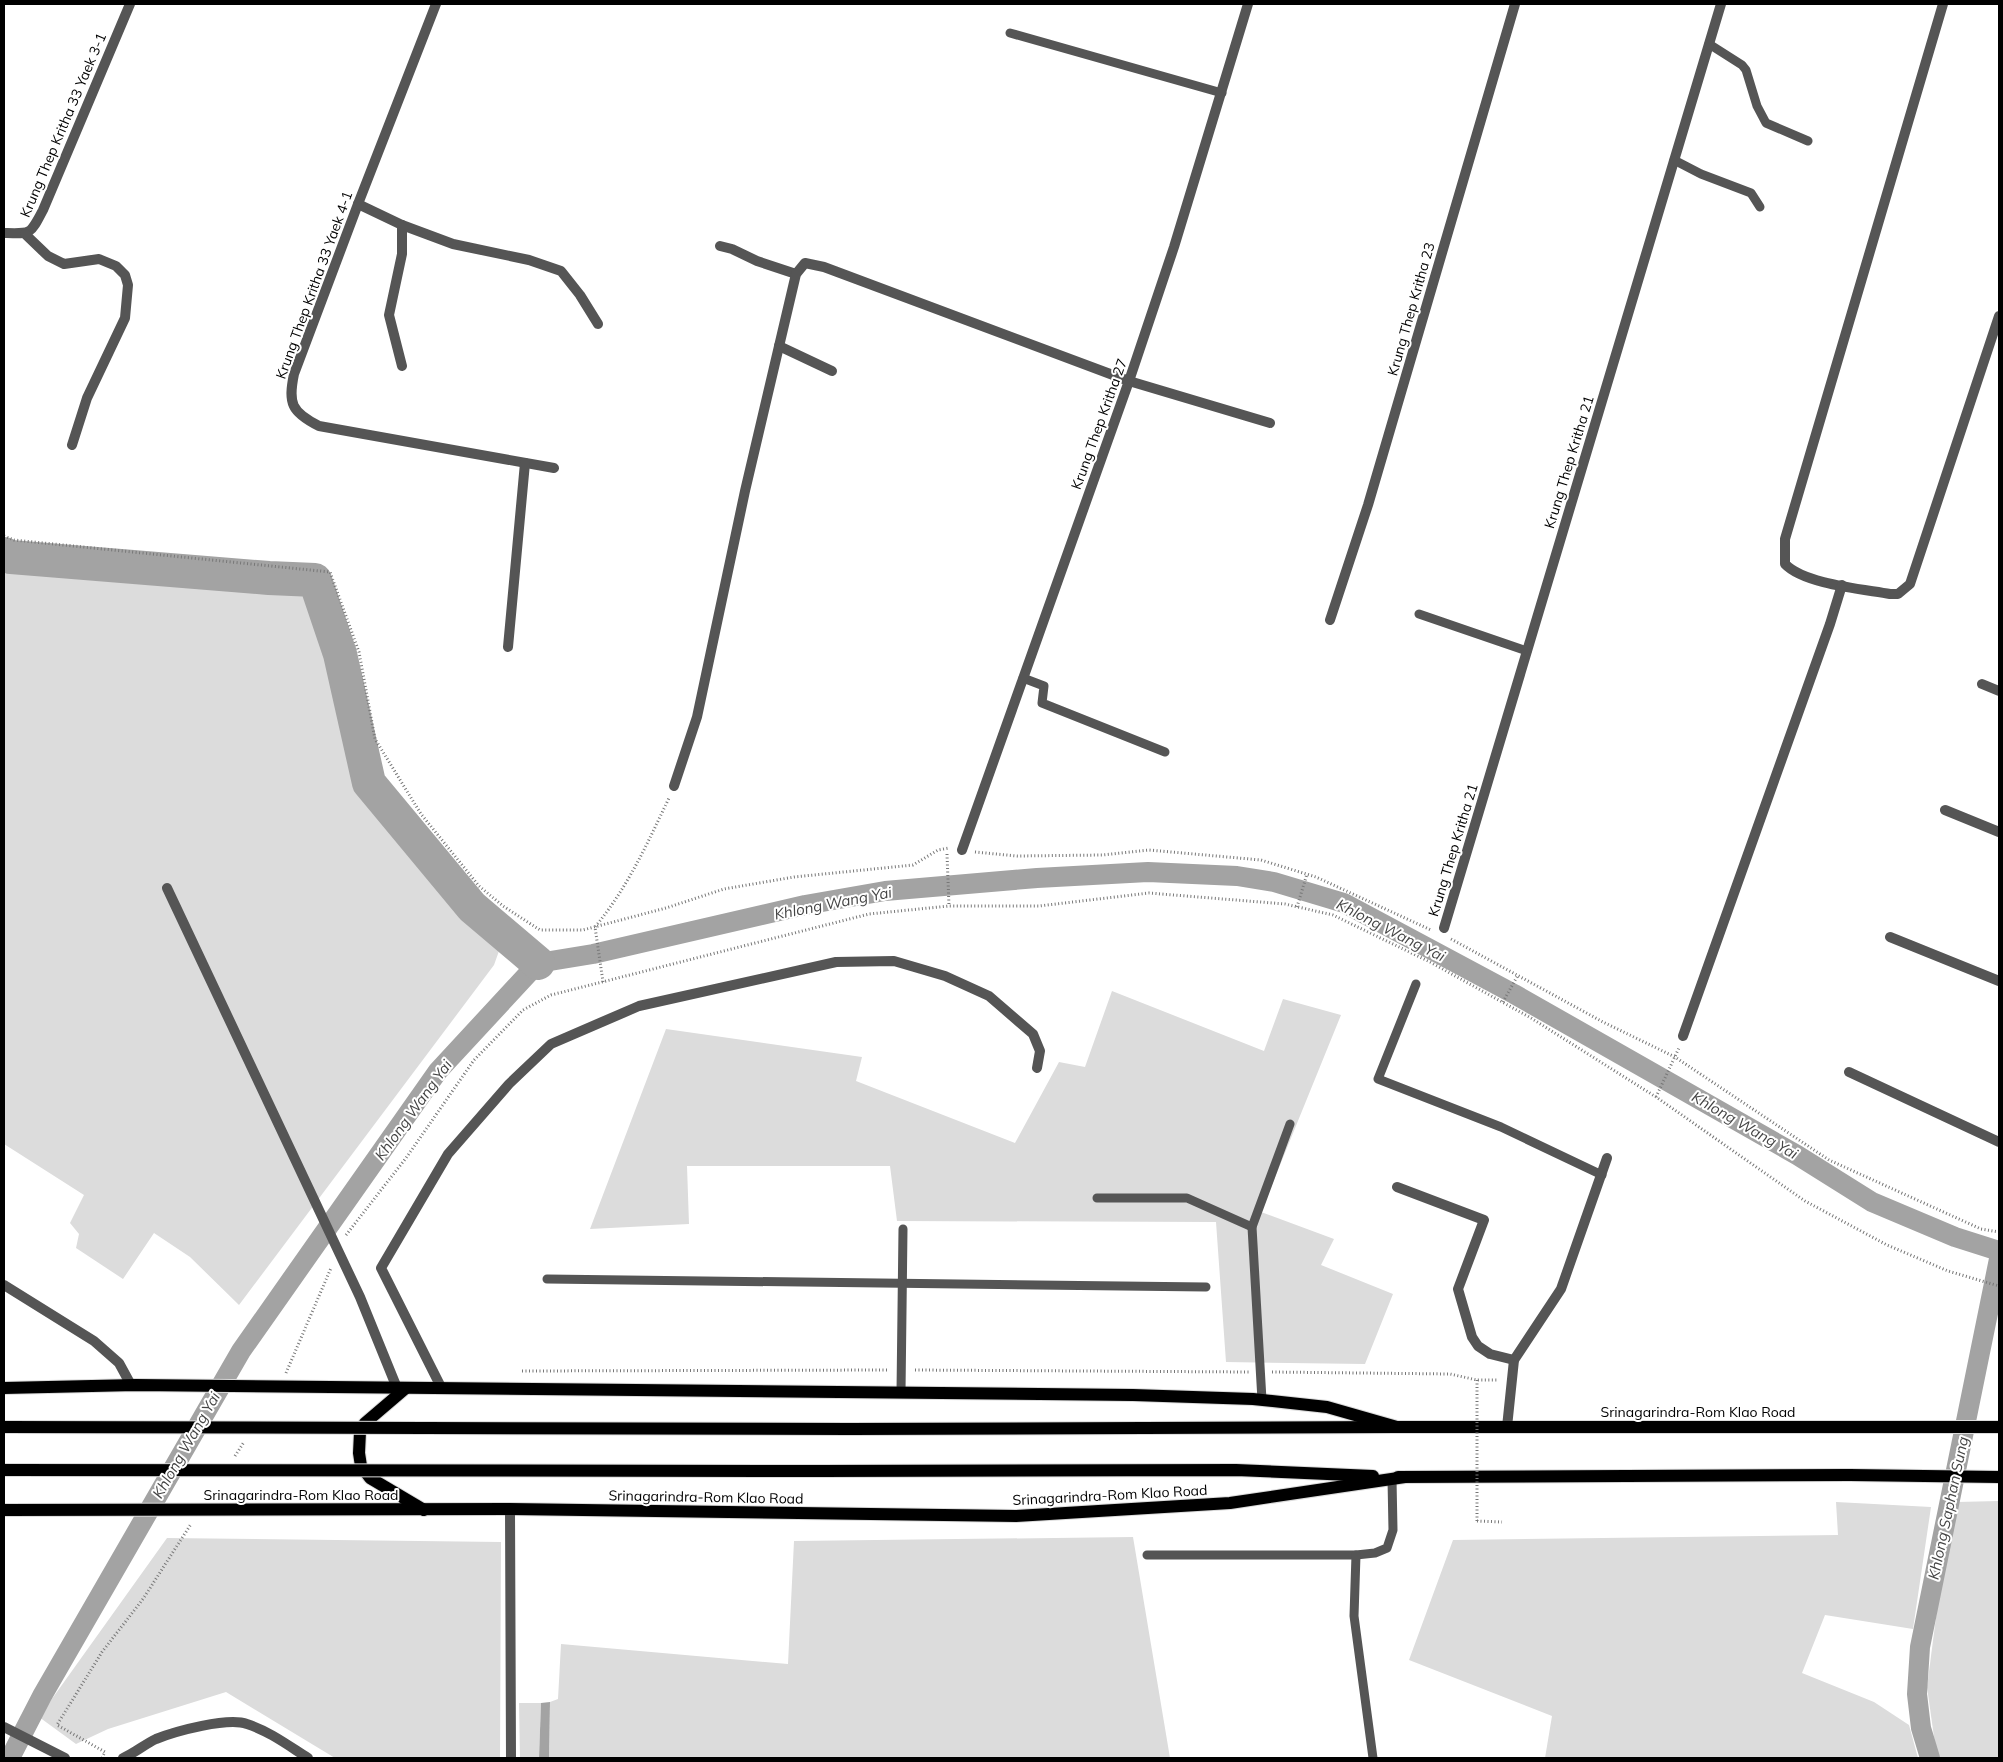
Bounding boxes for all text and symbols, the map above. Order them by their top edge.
street label: Krung Thep Kritha 33 Yaek 3-1 [16,30,110,220]
street label: Krung Thep Kritha 33 Yaek 4-1 [272,189,356,381]
street label: Krung Thep Kritha 23 [1383,240,1439,378]
street label: Krung Thep Kritha 27 [1067,356,1131,492]
street label: Krung Thep Kritha 21 [1540,393,1598,531]
street label: Krung Thep Kritha 21 [1424,781,1482,919]
water label: Khlong Wang Yai [773,882,894,924]
water label: Khlong Wang Yai [1334,894,1449,966]
water label: Khlong Wang Yai [370,1056,456,1164]
water label: Khlong Wang Yai [1689,1087,1802,1163]
water label: Khlong Wang Yai [148,1388,224,1501]
street label: Srinagarindra-Rom Klao Road [1600,1403,1796,1421]
water label: Khlong Saphan Sung [1924,1435,1972,1581]
street label: Srinagarindra-Rom Klao Road [1012,1481,1208,1509]
street label: Srinagarindra-Rom Klao Road [203,1486,399,1504]
street label: Srinagarindra-Rom Klao Road [608,1486,804,1508]

